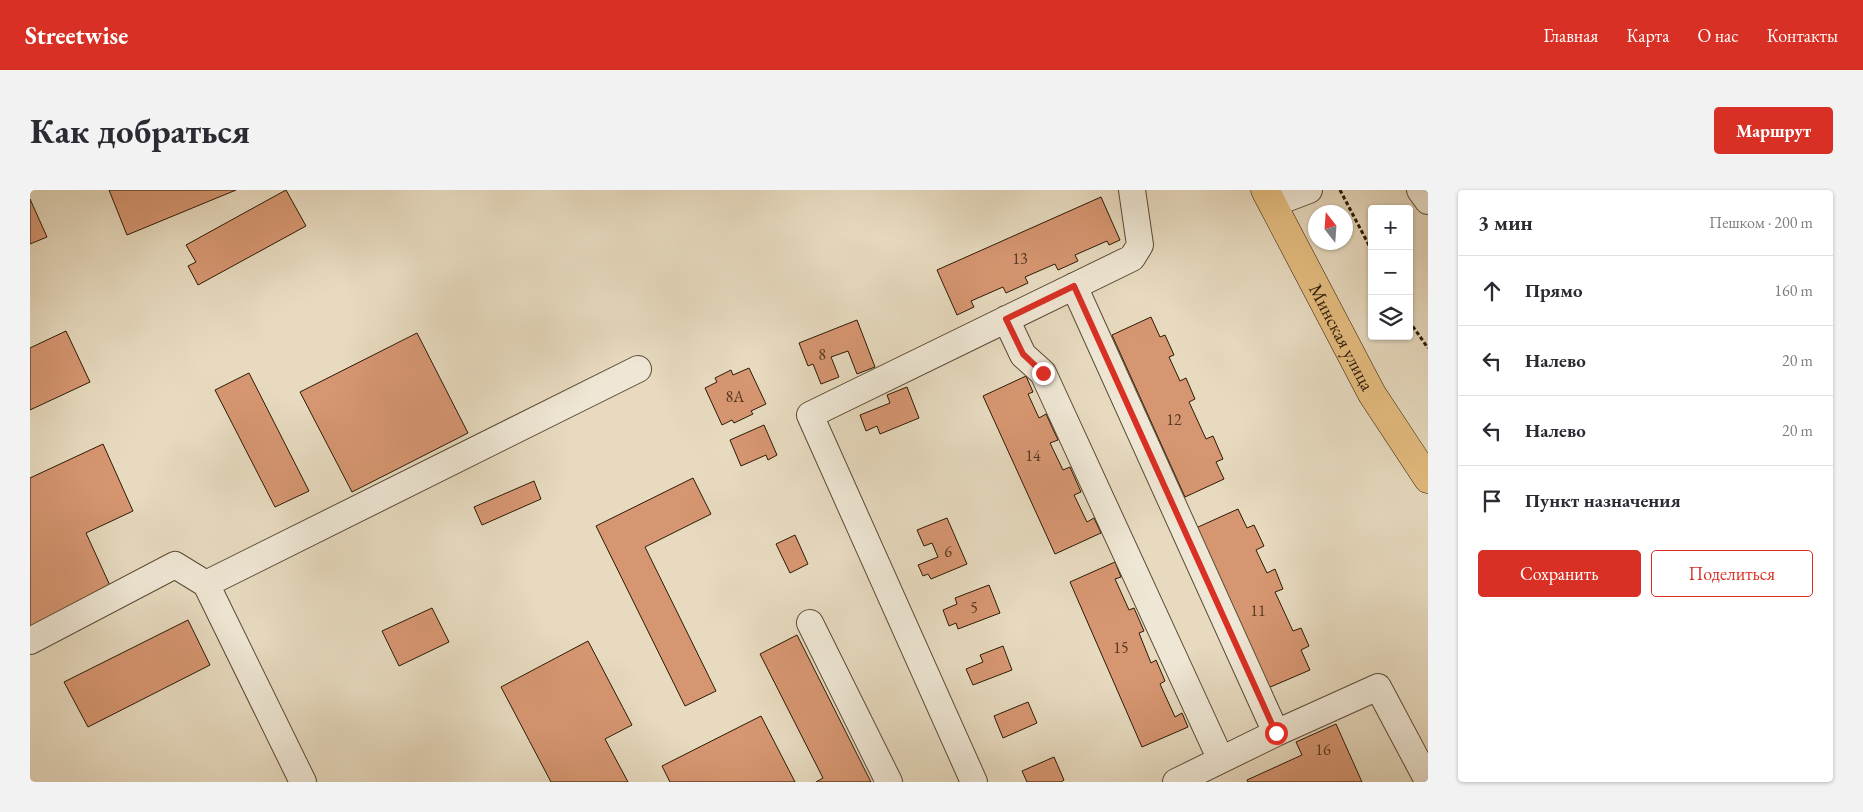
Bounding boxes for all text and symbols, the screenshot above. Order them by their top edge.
text: Streetwise [25,20,128,51]
text: Главная [1544,24,1598,47]
text: Карта [1626,24,1669,47]
text: О нас [1697,24,1739,47]
text: Контакты [1767,24,1838,47]
button: Маршрут [1714,107,1833,154]
text: Как добраться [30,108,250,153]
north arrow [1308,205,1353,250]
map controls [1368,205,1413,340]
button: + [1368,205,1413,250]
text: 3 мин [1478,209,1533,236]
text: Пешком · 200 m [1709,212,1813,233]
house number: 13 [1012,248,1028,269]
button: − [1368,250,1413,295]
icon: ahead [1478,277,1506,305]
text: Прямо [1525,278,1583,303]
street label: Минская улица [1304,279,1381,395]
text: 160 m [1774,280,1813,301]
button: layers [1368,295,1413,340]
house number: 8 [818,344,826,365]
icon: left [1478,347,1506,375]
text: Налево [1525,348,1586,373]
text: 20 m [1782,350,1813,371]
route end [1032,362,1055,385]
house number: 8А [726,386,745,407]
house number: 12 [1166,409,1182,430]
icon: left [1478,417,1506,445]
text: Налево [1525,418,1586,443]
text: 20 m [1782,420,1813,441]
house number: 14 [1025,445,1041,466]
icon: arrive [1478,487,1506,515]
text: Пункт назначения [1525,488,1681,513]
house number: 6 [944,541,952,562]
button: Сохранить [1478,550,1641,597]
button: Поделиться [1651,550,1813,597]
house number: 5 [970,597,978,618]
house number: 11 [1250,600,1266,621]
house number: 15 [1113,637,1129,658]
route start [1265,722,1288,745]
house number: 16 [1315,739,1331,760]

